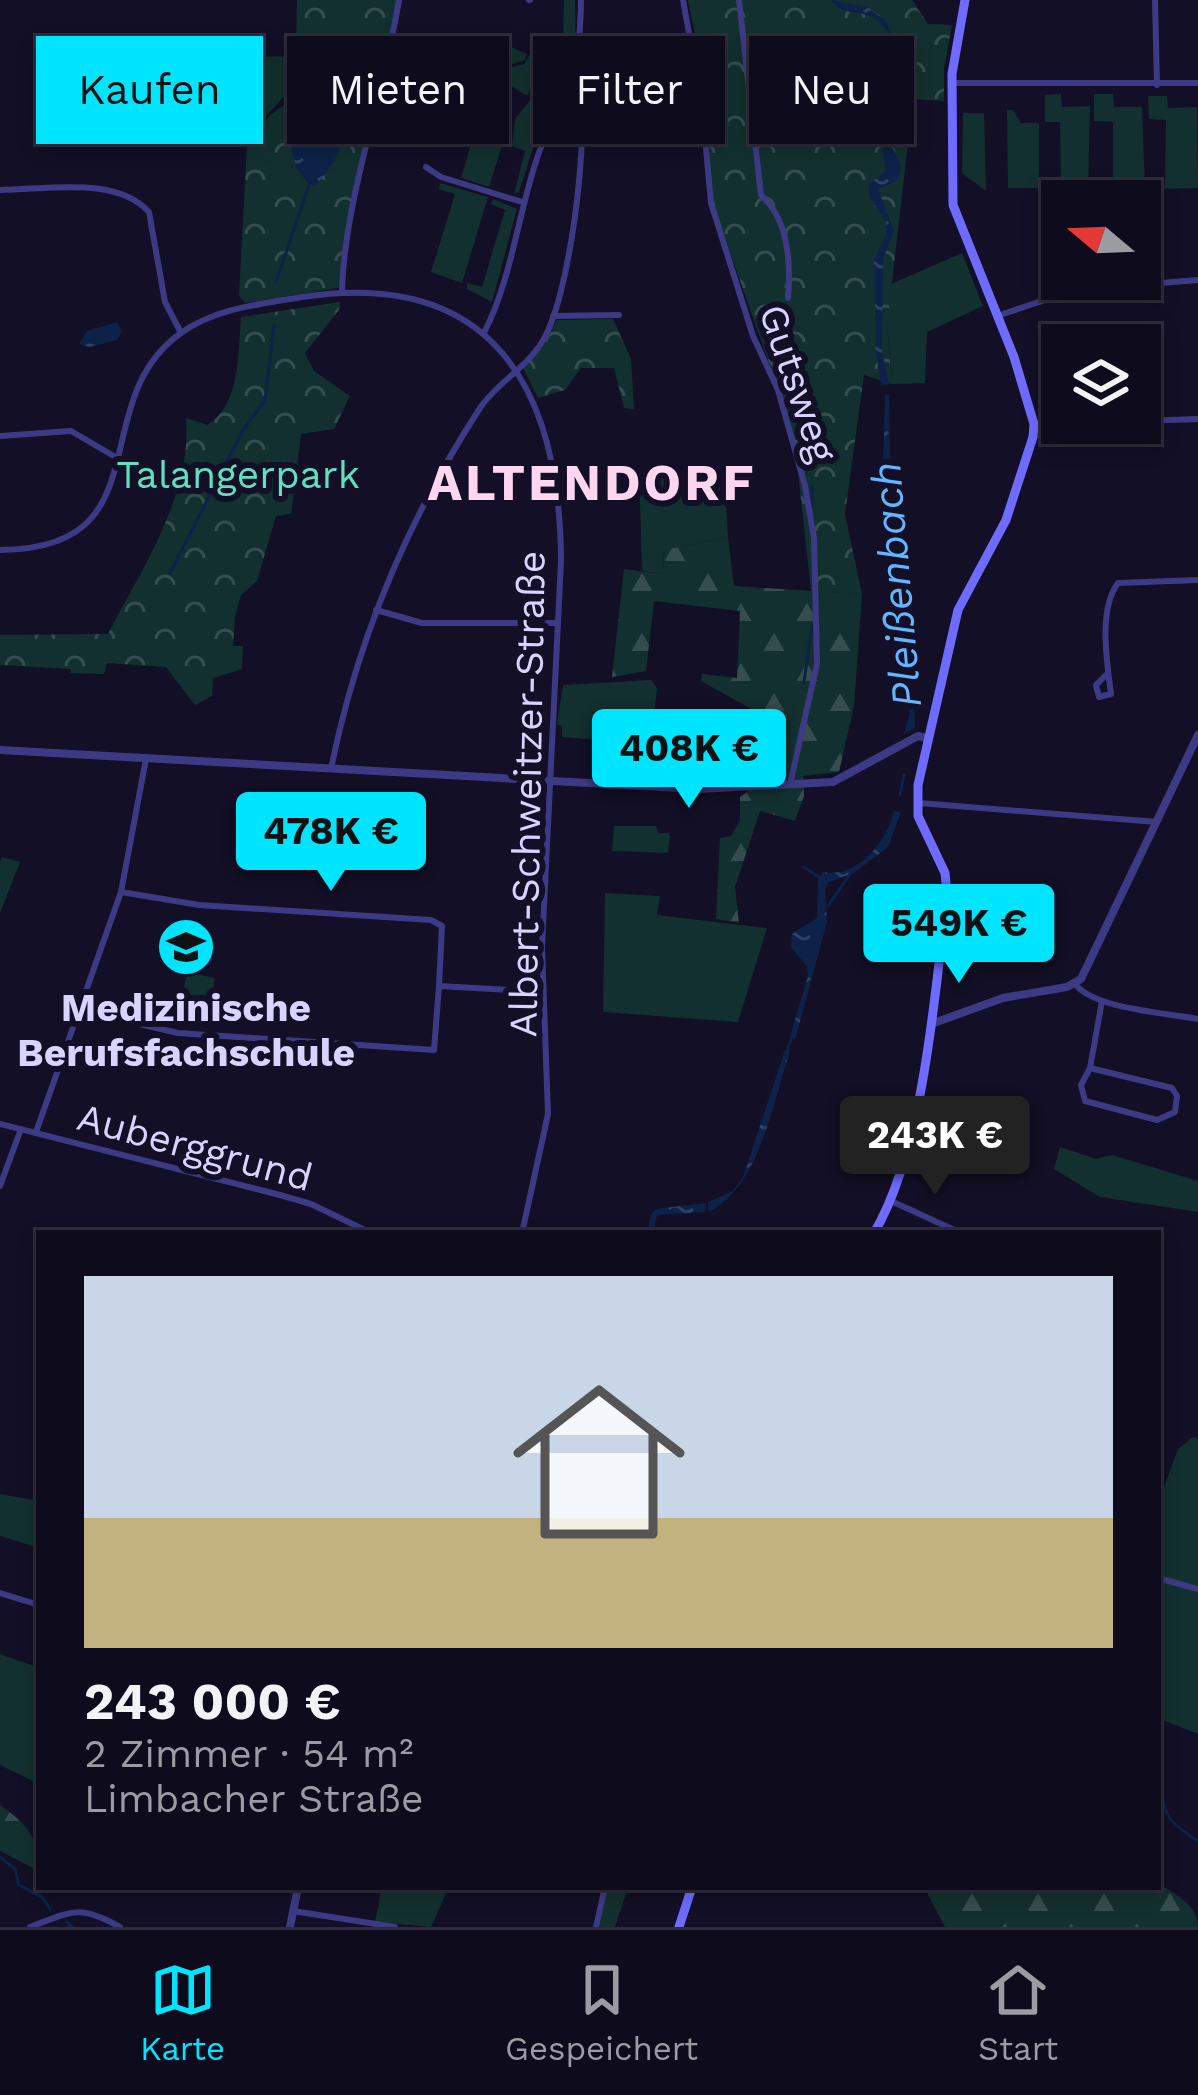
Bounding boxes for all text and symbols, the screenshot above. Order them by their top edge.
chip: Kaufen [36,36,263,144]
chip: Mieten [287,36,509,144]
chip: Filter [533,36,725,144]
chip: Neu [749,36,914,144]
north arrow [1041,180,1161,300]
map controls [1041,180,1161,444]
street label: Gutsweg [750,298,846,468]
button: layers [1041,324,1161,444]
park label: Talangerpark [116,452,360,497]
district label: ALTENDORF [427,453,757,512]
water label: Pleißenbach [861,460,931,710]
street label: Albert-Schweitzer-Straße [500,550,554,1038]
pin: 408K € [591,709,787,811]
text: 408K € [619,725,759,770]
pin: 478K € [233,792,429,894]
text: 478K € [263,808,399,853]
pin: 549K € [861,884,1057,986]
text: 549K € [890,900,1028,945]
school or university icon: Medizinische Berufsfachschule [155,916,217,978]
place label: Medizinische Berufsfachschule [17,985,355,1075]
street label: Auberggrund [73,1094,317,1200]
pin: 243K € [837,1096,1033,1198]
text: 243K € [867,1112,1003,1157]
icon: home [491,1354,707,1570]
text: 243 000 € [84,1672,340,1731]
text: 2 Zimmer · 54 m² [84,1731,413,1776]
text: Limbacher Straße [84,1776,424,1821]
tab: Karte [140,1957,225,2068]
tab: Gespeichert [505,1957,698,2068]
tab: Start [978,1957,1058,2068]

